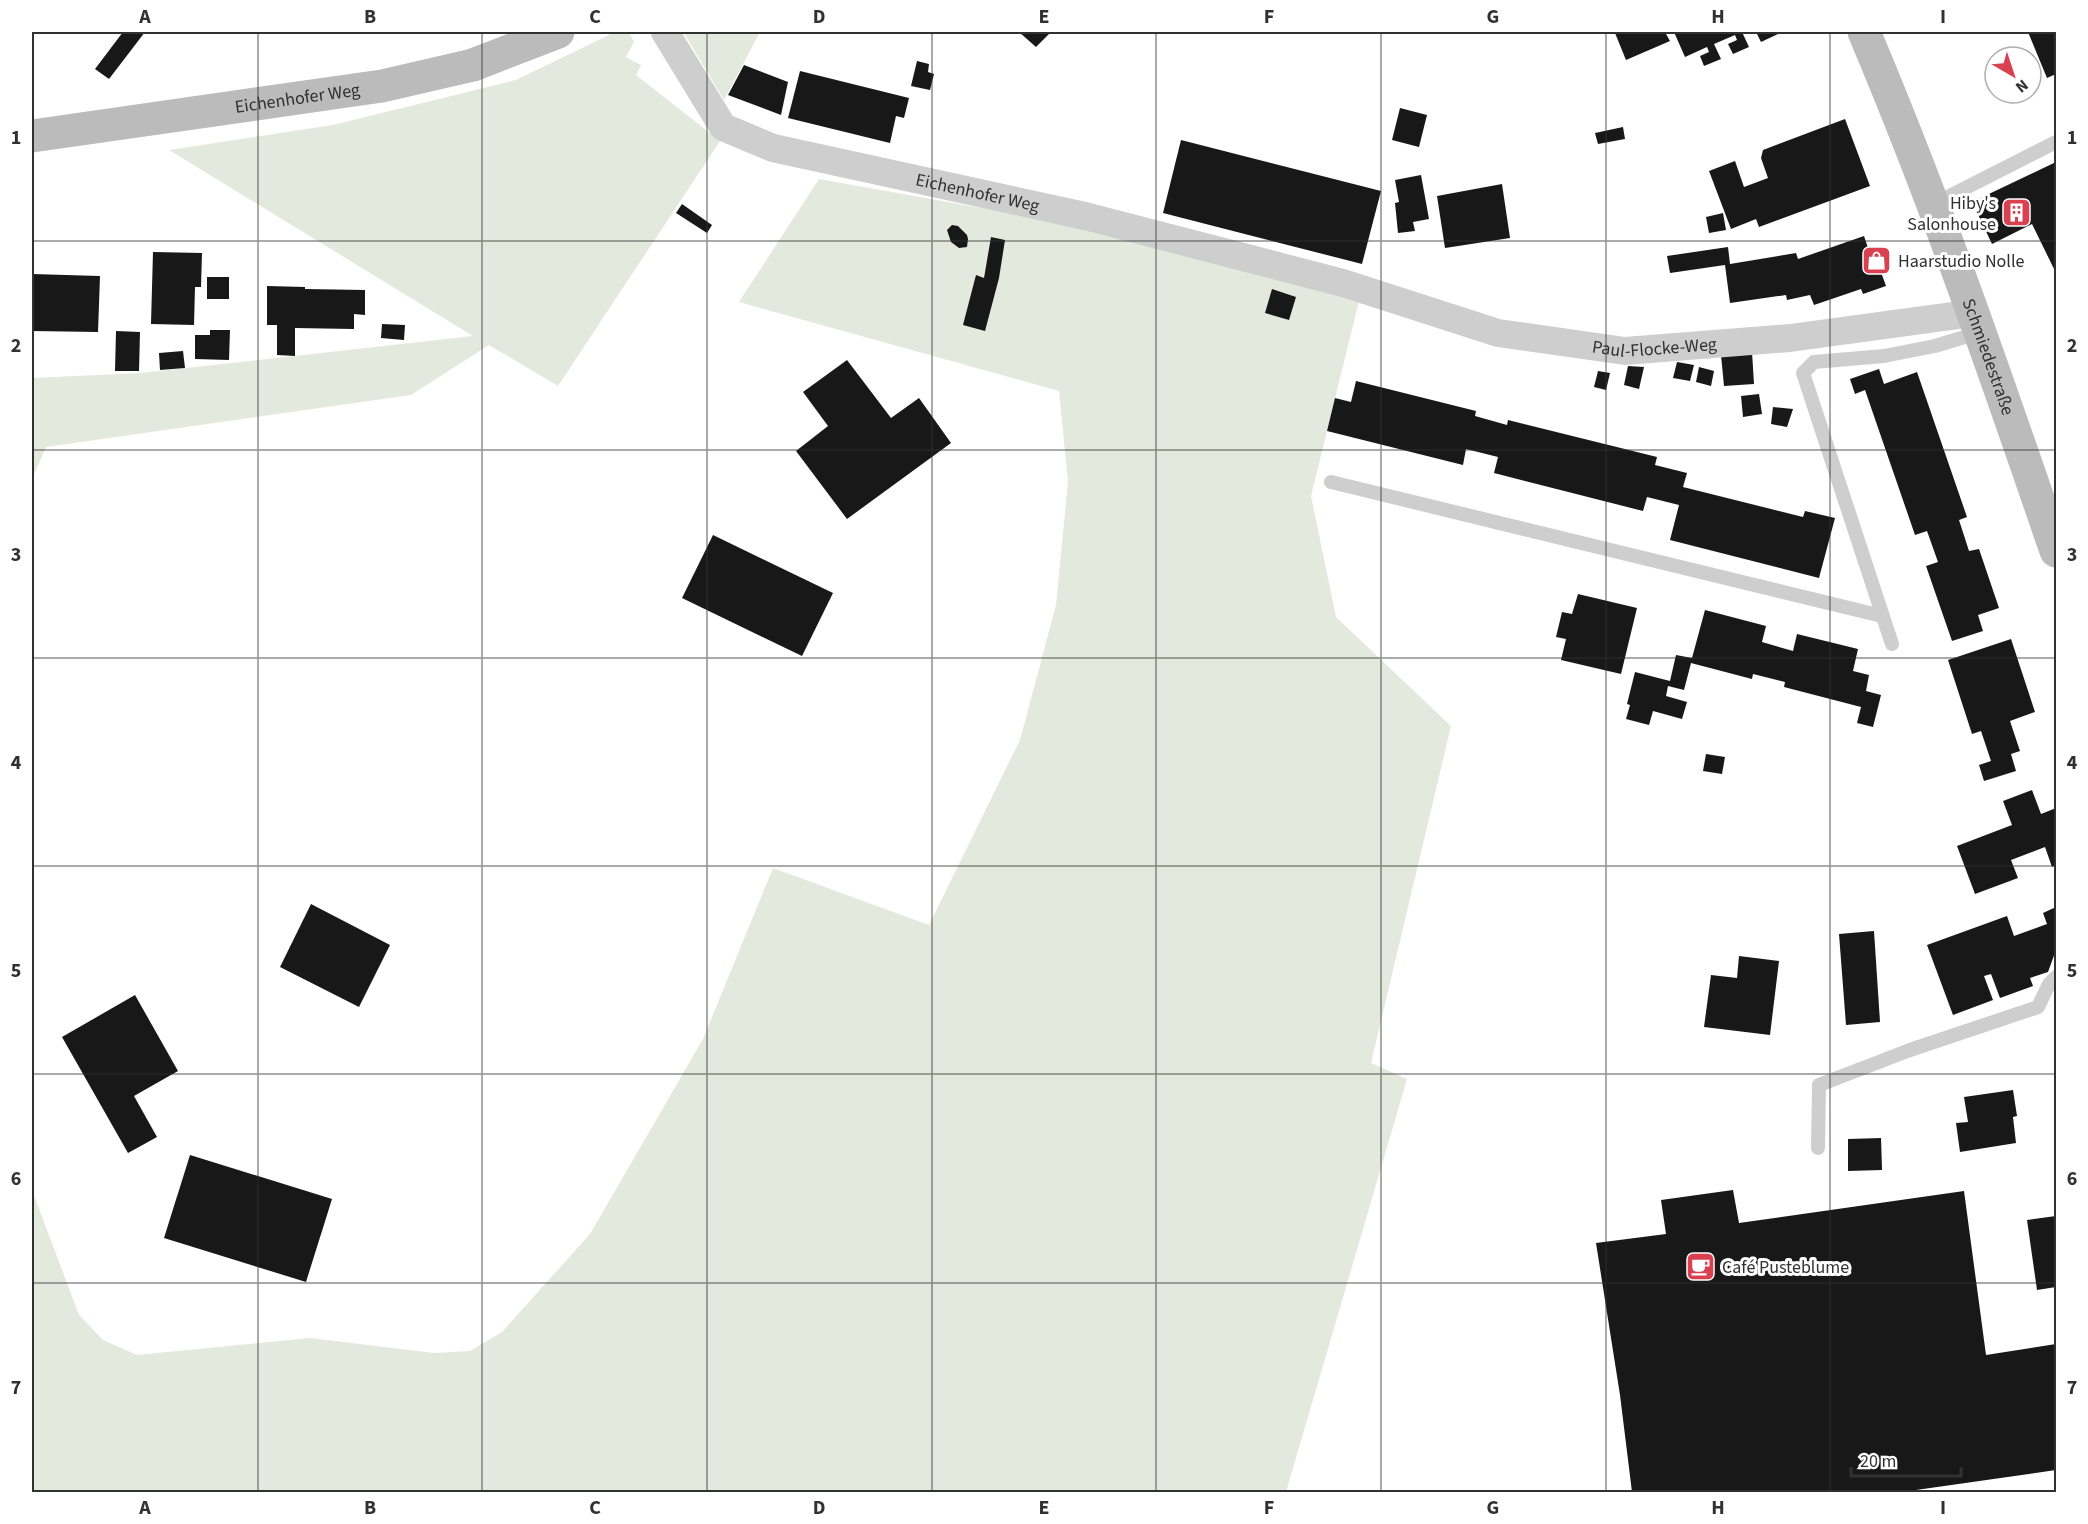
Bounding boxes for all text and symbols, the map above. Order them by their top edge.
text: A [138,3,151,31]
text: B [364,3,376,31]
text: C [589,3,601,31]
text: D [813,3,825,31]
text: E [1039,3,1049,31]
text: F [1264,3,1274,31]
text: G [1487,3,1499,31]
text: H [1711,3,1725,31]
text: I [1940,3,1946,31]
north arrow [1983,45,2043,105]
text: N [2011,74,2033,98]
street label: Eichenhofer Weg [233,77,362,119]
text: 1 [11,124,21,152]
text: 1 [2067,124,2077,152]
street label: Eichenhofer Weg [913,167,1042,218]
place label: Hiby's Salonhouse [1907,191,1996,237]
building icon: Hiby's Salonhouse [2001,197,2033,229]
shop icon: Haarstudio Nolle [1861,245,1893,277]
place label: Haarstudio Nolle [1898,249,2024,274]
street label: Schmiedestraße [1956,295,2021,419]
street label: Paul-Flocke-Weg [1590,331,1718,363]
text: 2 [11,332,21,360]
text: 2 [2067,332,2077,360]
text: 3 [11,541,21,569]
text: 3 [2067,541,2077,569]
text: 4 [11,749,22,777]
text: 4 [2067,749,2078,777]
text: 5 [11,957,21,985]
text: 5 [2067,957,2077,985]
text: 6 [11,1165,21,1193]
text: 6 [2067,1165,2077,1193]
cafe icon: Café Pusteblume [1685,1251,1717,1283]
place label: Café Pusteblume [1722,1255,1849,1280]
text: 7 [11,1374,21,1402]
text: 7 [2067,1374,2077,1402]
scale bar [1851,1440,1960,1478]
text: 20 m [1860,1449,1896,1474]
text: A [138,1494,151,1522]
text: B [364,1494,376,1522]
text: C [589,1494,601,1522]
text: D [813,1494,825,1522]
text: E [1039,1494,1049,1522]
text: F [1264,1494,1274,1522]
text: G [1487,1494,1499,1522]
text: H [1711,1494,1725,1522]
text: I [1940,1494,1946,1522]

